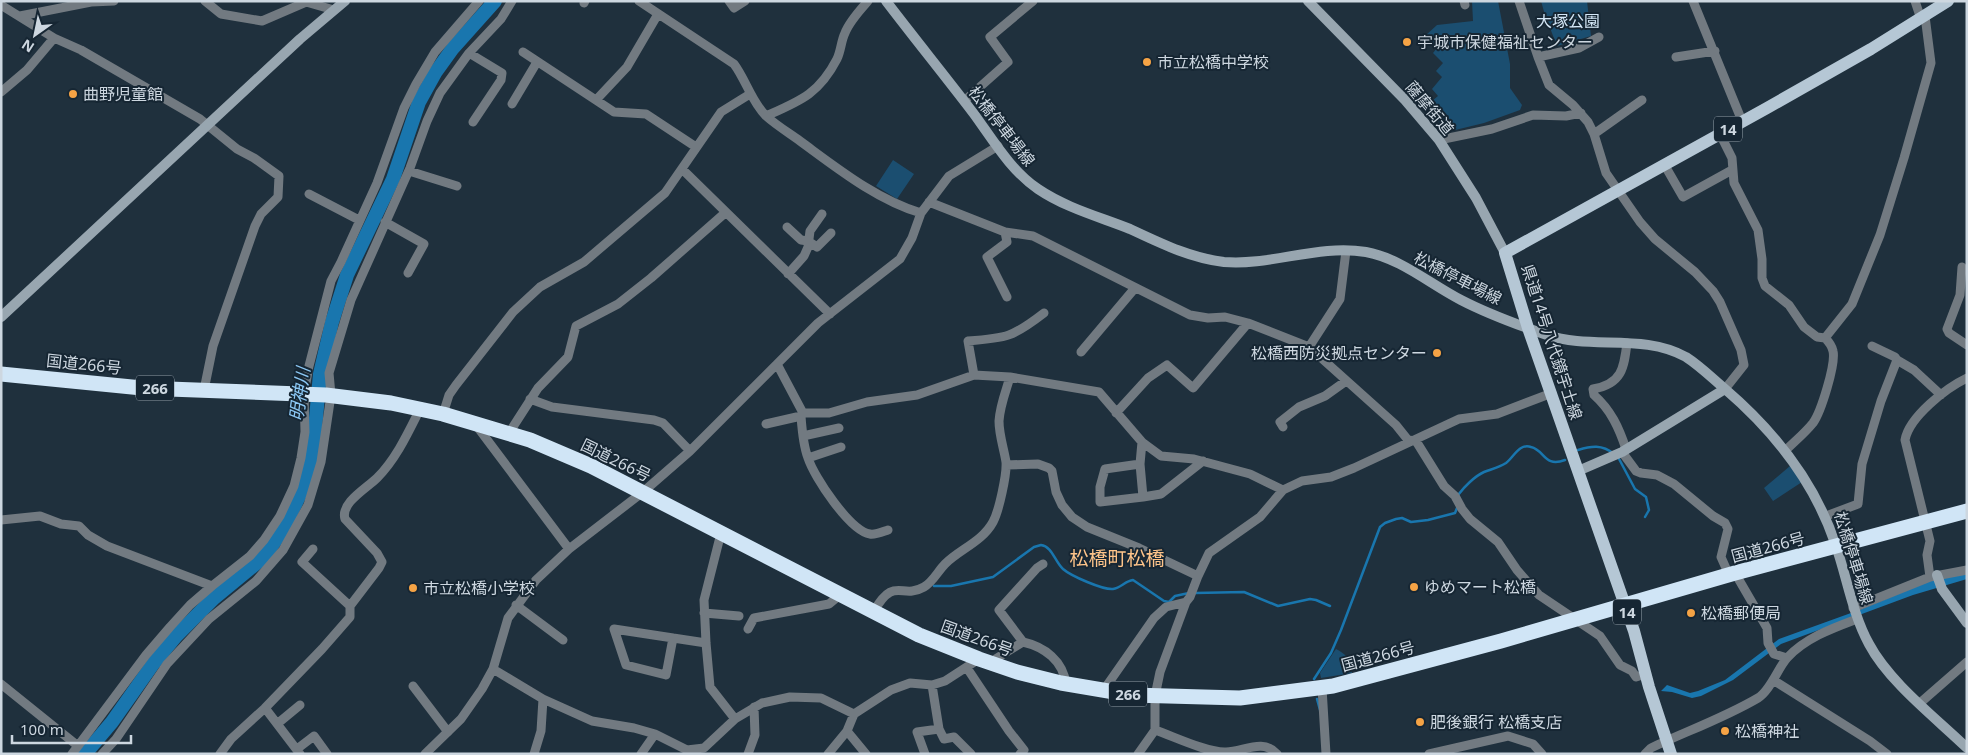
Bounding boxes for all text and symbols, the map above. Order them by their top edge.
north arrow [10,10,60,60]
park label: 大塚公園 [1536,10,1600,32]
place label: 宇城市保健福祉センター [1417,31,1593,53]
text: N [18,35,38,57]
marker: 宇城市保健福祉センター [1401,36,1413,48]
place label: 市立松橋中学校 [1157,51,1269,73]
marker: 市立松橋中学校 [1141,56,1153,68]
street label: 薩摩街道 [1401,76,1459,140]
street label: 松橋停車場線 [964,81,1040,171]
place label: 曲野児童館 [83,83,163,105]
marker: 曲野児童館 [67,88,79,100]
road number: 14 [1714,116,1742,142]
street label: 松橋停車場線 [1410,246,1506,310]
street label: 県道14号八代鏡宇土線 [1516,261,1588,423]
place label: 松橋西防災拠点センター [1251,342,1427,364]
marker: 松橋西防災拠点センター [1431,347,1443,359]
street label: 国道266号 [45,349,123,379]
water label: 明神川 [283,364,315,422]
road number: 266 [136,376,174,400]
street label: 国道266号 [577,434,655,486]
street label: 松橋停車場線 [1829,509,1879,607]
street label: 国道266号 [1729,527,1807,567]
district label: 松橋町松橋 [1069,545,1165,571]
place label: ゆめマート松橋 [1424,576,1536,598]
place label: 市立松橋小学校 [423,577,535,599]
marker: ゆめマート松橋 [1408,581,1420,593]
marker: 市立松橋小学校 [407,582,419,594]
road number: 14 [1613,600,1641,624]
place label: 松橋郵便局 [1701,602,1781,624]
marker: 松橋郵便局 [1685,607,1697,619]
street label: 国道266号 [938,615,1016,661]
street label: 国道266号 [1339,636,1417,676]
road number: 266 [1109,682,1147,706]
place label: 肥後銀行 松橋支店 [1430,711,1562,733]
scale bar [12,712,131,744]
marker: 肥後銀行 松橋支店 [1414,716,1426,728]
text: 100 m [20,719,64,739]
place label: 松橋神社 [1735,720,1799,742]
marker: 松橋神社 [1719,725,1731,737]

